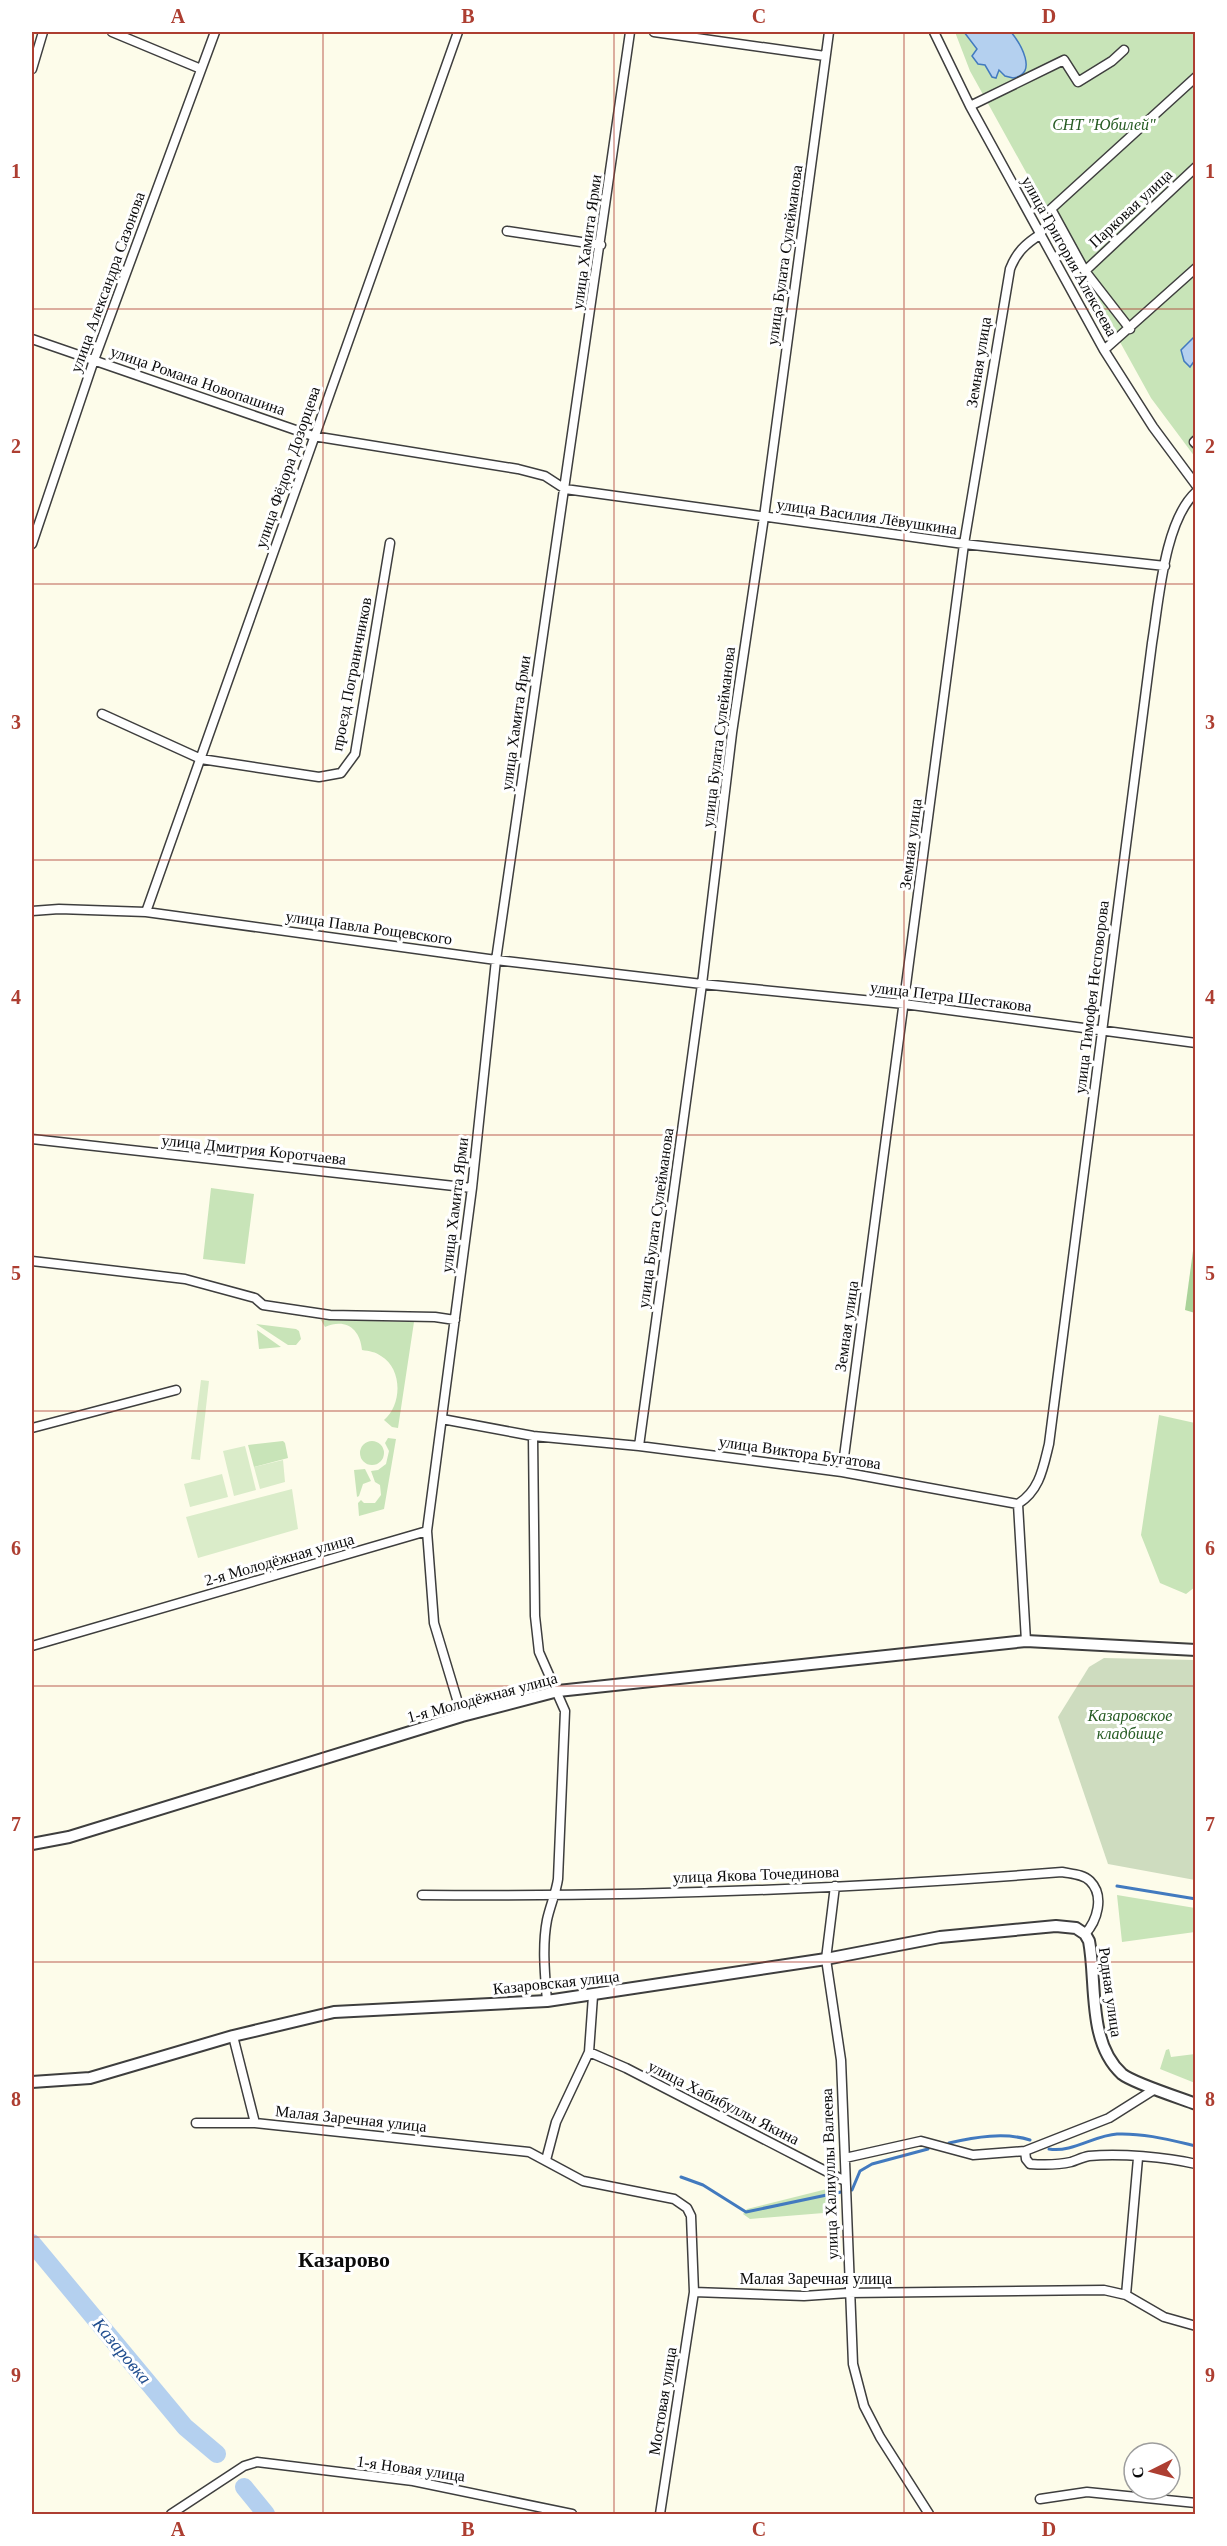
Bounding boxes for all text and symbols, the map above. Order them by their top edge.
text: A [171,5,186,27]
text: B [461,5,475,27]
text: C [752,5,766,27]
text: D [1042,5,1056,27]
park label: СНТ "Юбилей" [1052,116,1156,133]
text: 1 [11,160,21,182]
text: 1 [1205,160,1215,182]
street label: улица Булата Сулейманова [763,164,807,346]
street label: Парковая улица [1085,166,1176,252]
street label: улица Хамита Ярми [569,173,605,311]
street label: улица Григория Алексеева [1018,173,1121,340]
street label: улица Александра Сазонова [67,190,149,375]
street label: Земная улица [963,315,995,409]
street label: улица Романа Новопашина [108,343,287,419]
street label: улица Фёдора Дозорцева [252,384,324,551]
text: 2 [11,435,21,457]
text: 2 [1205,435,1215,457]
street label: улица Василия Лёвушкина [775,495,958,539]
street label: проезд Пограничников [328,595,376,753]
street label: улица Булата Сулейманова [699,646,739,828]
street label: улица Хамита Ярми [498,654,534,792]
text: 3 [11,711,21,733]
text: 3 [1205,711,1215,733]
street label: Земная улица [896,797,926,891]
street label: улица Тимофея Несговорова [1071,899,1113,1095]
street label: улица Павла Рощевского [284,907,453,949]
street label: улица Петра Шестакова [869,978,1033,1016]
text: 4 [11,986,21,1008]
text: 4 [1205,986,1215,1008]
street label: улица Булата Сулейманова [634,1127,678,1309]
street label: улица Дмитрия Коротчаева [161,1131,347,1169]
street label: улица Хамита Ярми [438,1136,472,1274]
text: 5 [11,1262,21,1284]
text: 5 [1205,1262,1215,1284]
street label: Земная улица [832,1279,862,1373]
street label: улица Виктора Бугатова [718,1433,882,1473]
street label: 2-я Молодёжная улица [202,1530,356,1590]
text: 6 [11,1537,21,1559]
text: 6 [1205,1537,1215,1559]
street label: 1-я Молодёжная улица [405,1669,559,1727]
park label: Казаровское кладбище [1087,1707,1172,1743]
text: 7 [11,1813,21,1835]
text: 7 [1205,1813,1215,1835]
street label: улица Якова Точединова [673,1863,839,1887]
street label: Родная улица [1095,1946,1125,2038]
street label: Казаровская улица [492,1967,620,1999]
street label: улица Хабибуллы Якина [645,2057,802,2149]
text: 8 [11,2088,21,2110]
street label: улица Халиуллы Валеева [818,2088,842,2260]
text: 8 [1205,2088,1215,2110]
street label: Малая Заречная улица [274,2102,428,2136]
district label: Казарово [298,2247,390,2272]
street label: Малая Заречная улица [740,2270,892,2288]
water label: Казаровка [88,2313,155,2388]
street label: Мостовая улица [646,2346,680,2457]
text: 9 [11,2364,21,2386]
text: 9 [1205,2364,1215,2386]
north arrow [1122,2441,1182,2501]
street label: 1-я Новая улица [355,2452,466,2486]
text: С [1129,2466,1147,2479]
text: A [171,2518,186,2540]
text: B [461,2518,475,2540]
text: C [752,2518,766,2540]
text: D [1042,2518,1056,2540]

